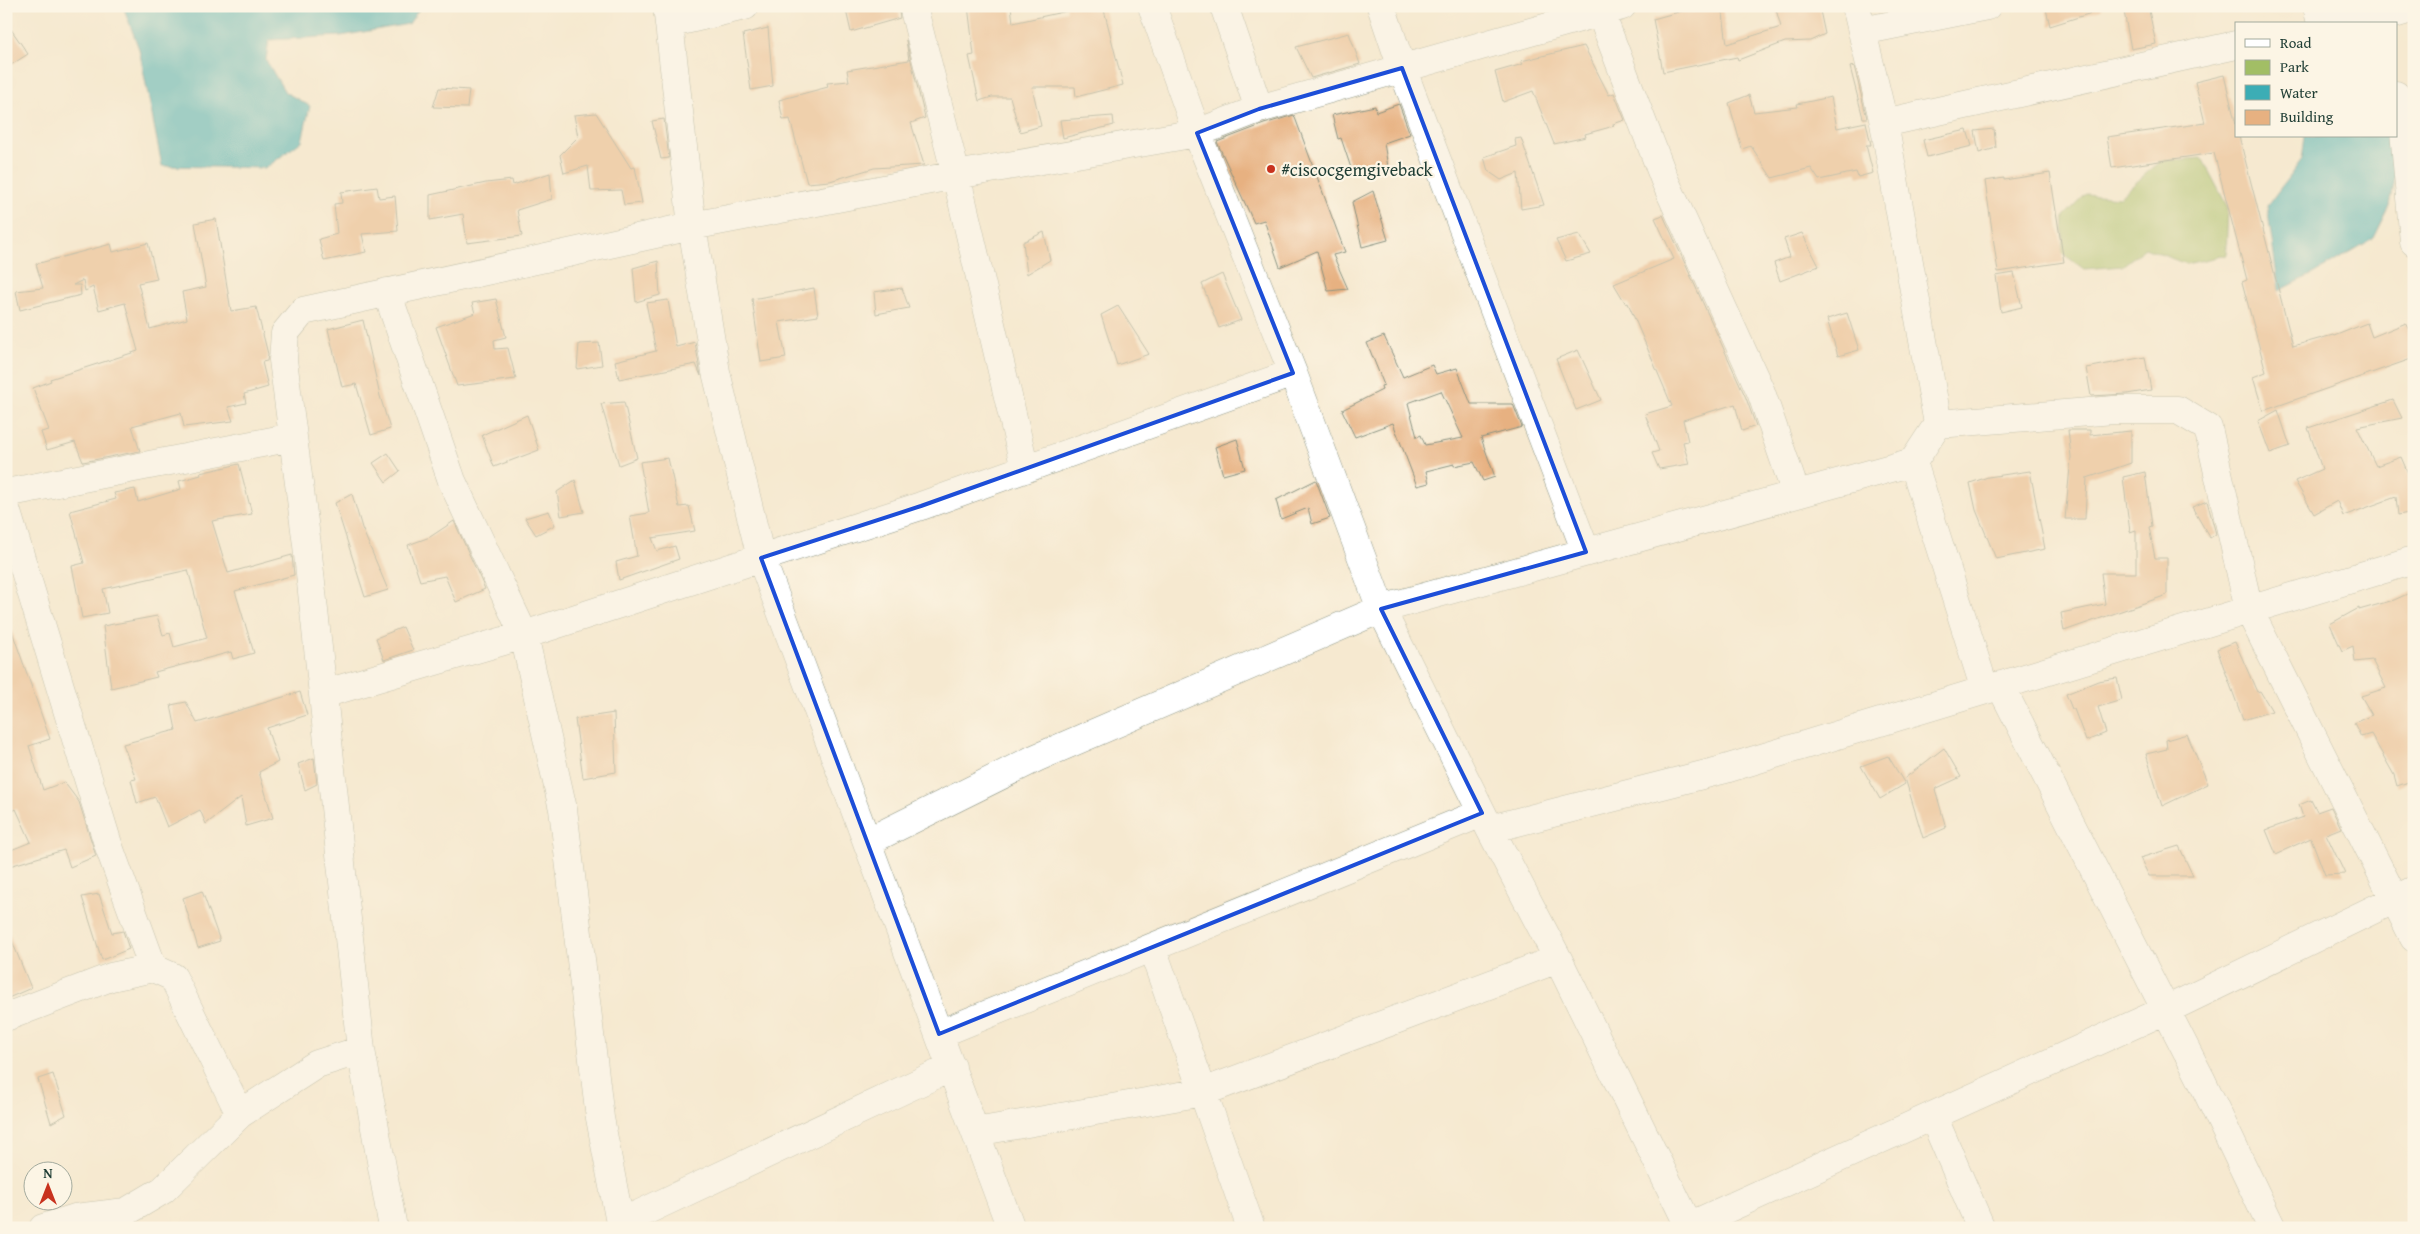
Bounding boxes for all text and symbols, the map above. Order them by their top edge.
legend [2235,22,2398,138]
text: Road [2280,32,2311,53]
text: Park [2280,56,2309,77]
text: Water [2280,82,2318,103]
text: Building [2280,106,2334,127]
place label: #ciscocgemgiveback [1281,156,1434,183]
marker: #ciscocgemgiveback [1265,163,1277,175]
north arrow [22,1162,72,1212]
text: N [43,1163,53,1183]

